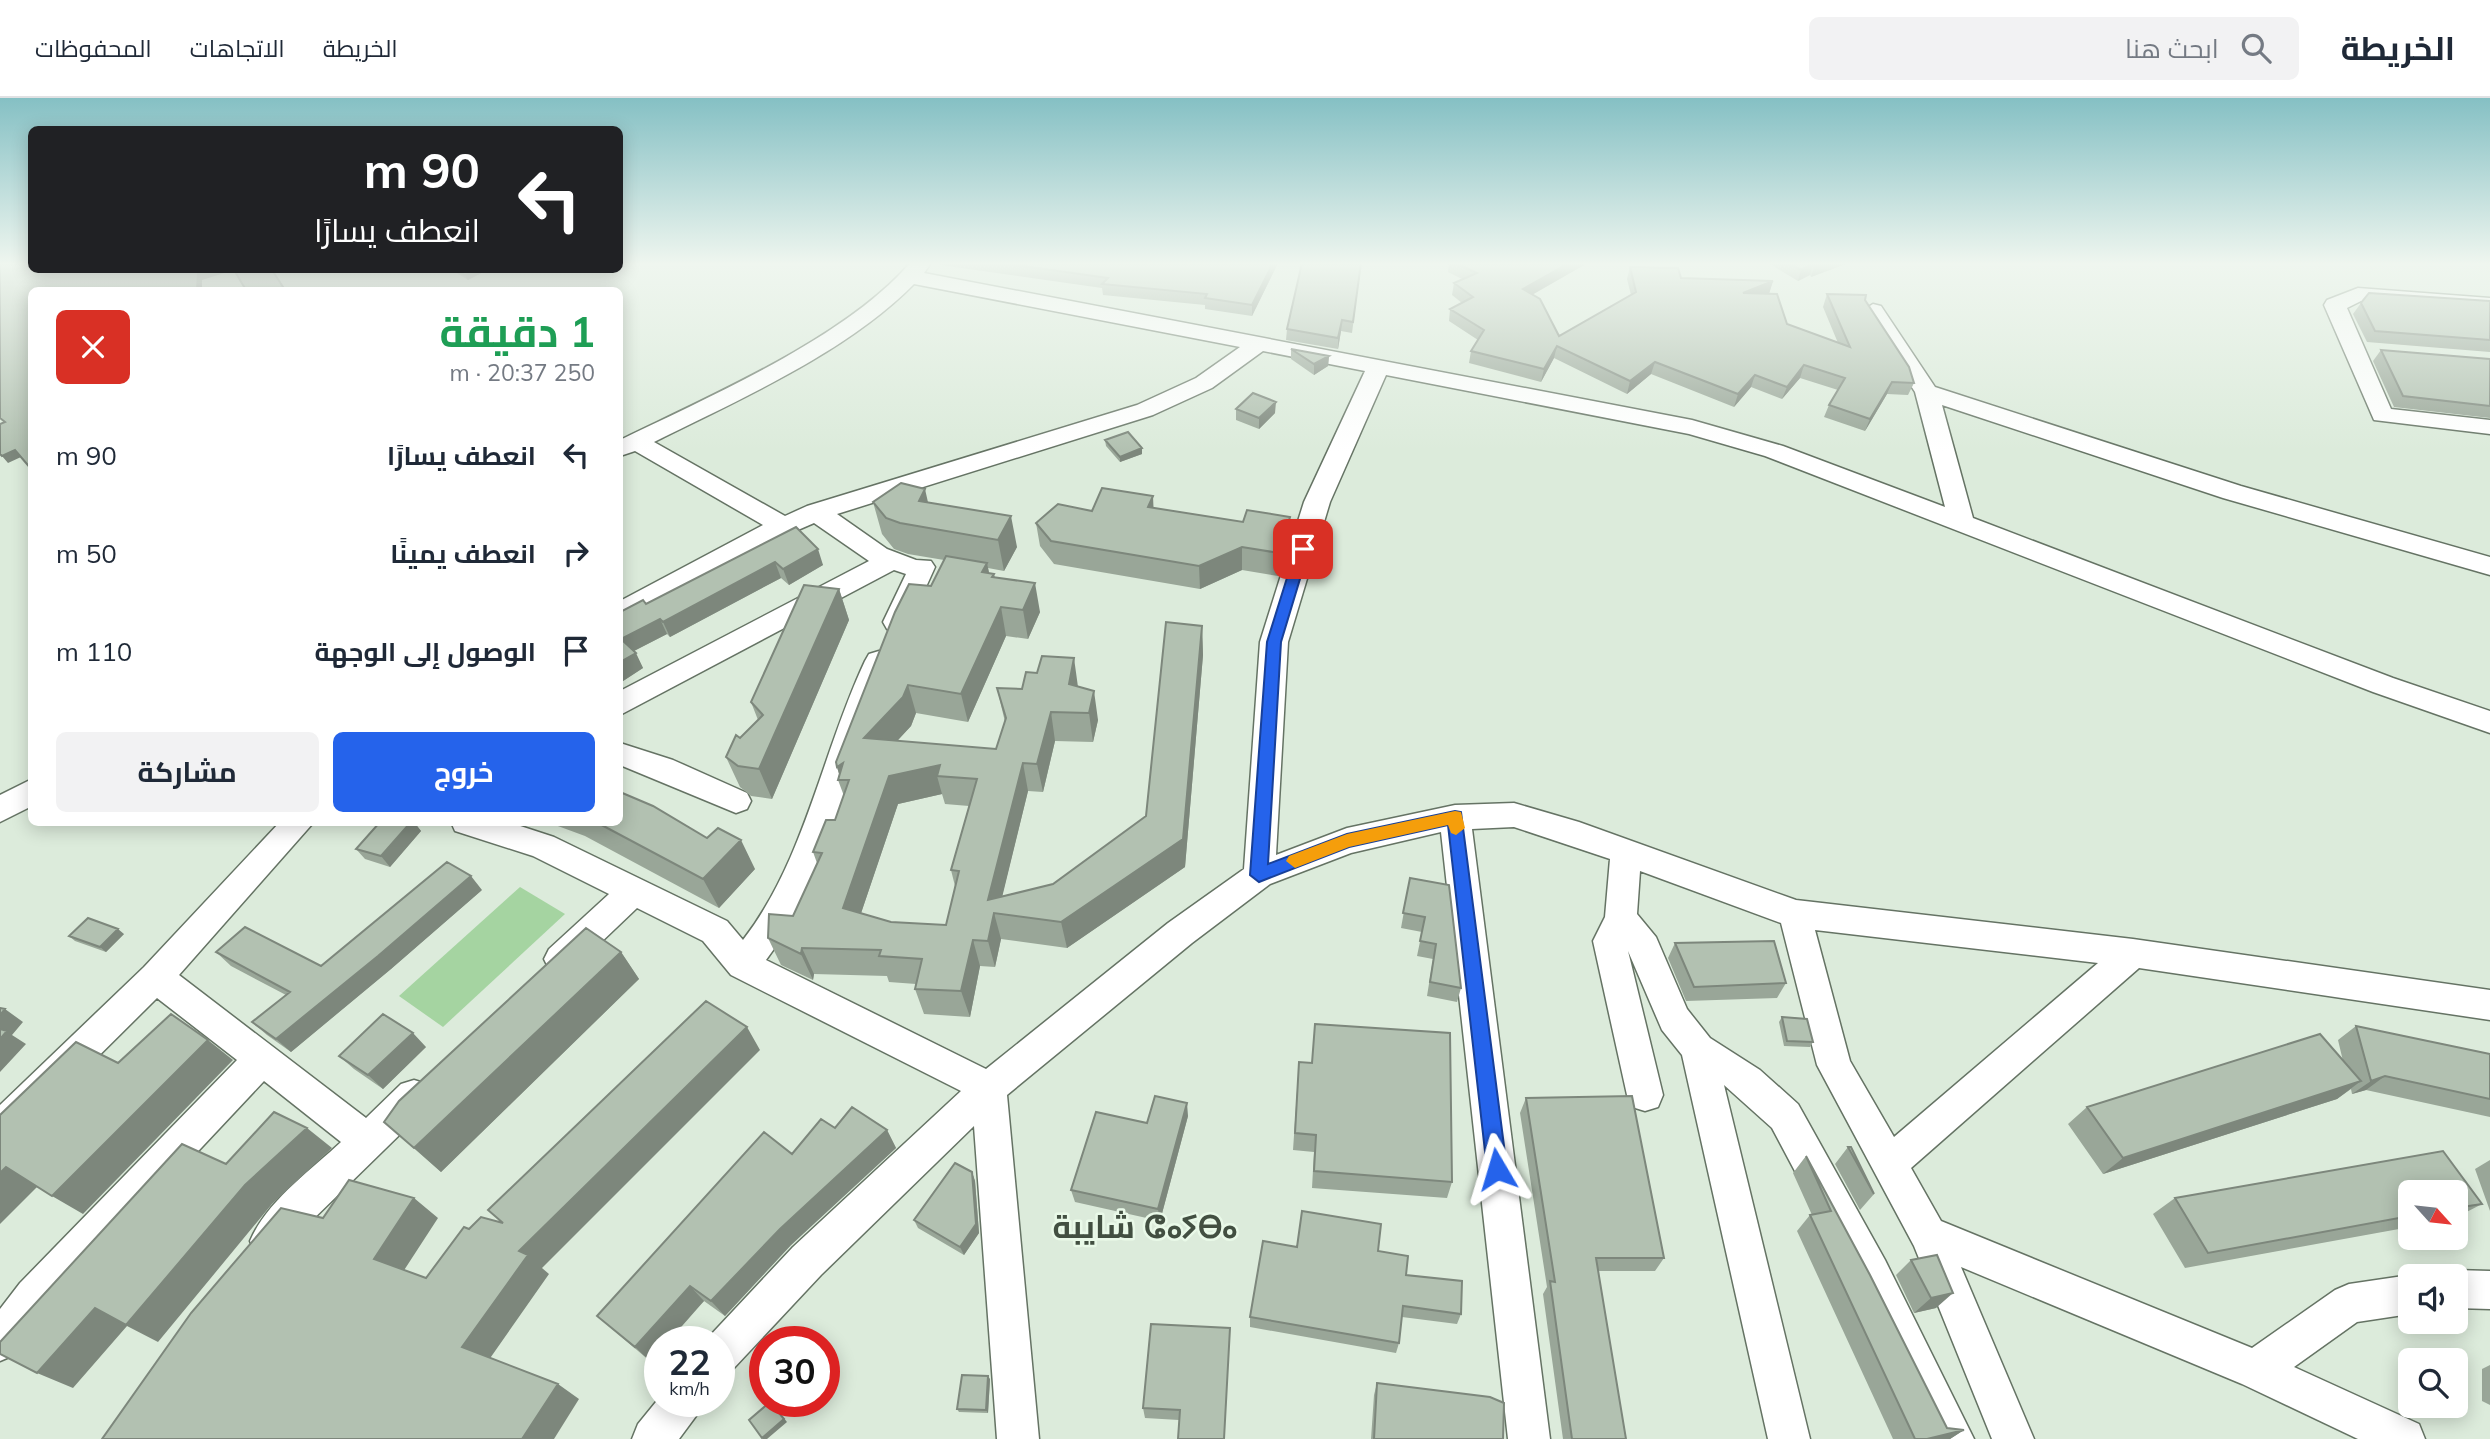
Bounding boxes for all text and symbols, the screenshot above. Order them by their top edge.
search box [1809,17,2299,80]
text: الخريطة [2341,27,2455,68]
icon: search [2237,29,2275,67]
text: ابحث هنا [2125,32,2219,65]
text: المحفوظات [35,33,152,63]
text: الاتجاهات [190,33,285,63]
text: الخريطة [323,33,398,63]
text: 90 m [364,139,480,200]
icon: left [504,154,595,245]
text: انعطف يسارًا [314,210,480,250]
text: 1 دقيقة [440,305,595,358]
button: close [56,310,130,384]
text: 250 m · 20:37 [450,358,595,387]
icon: left [557,436,595,474]
text: 90 m [56,439,117,472]
text: انعطف يسارًا [387,439,536,472]
pin [1273,519,1333,579]
icon: arrive [1284,530,1322,568]
icon: right [557,534,595,572]
text: 50 m [56,537,117,570]
text: انعطف يمينًا [390,537,536,570]
icon: arrive [557,632,595,670]
text: 110 m [56,635,132,668]
text: الوصول إلى الوجهة [315,635,536,668]
button: مشاركة [56,732,319,812]
button: خروج [333,732,595,812]
position arrow [1460,1132,1534,1206]
north arrow [2398,1180,2468,1250]
map controls [2398,1180,2468,1418]
district label: شايبة ⵛⴰⵢⴱⴰ [1053,1206,1237,1246]
button: sound [2398,1264,2468,1334]
speed limit sign: 30 [749,1326,840,1417]
text: 22 [668,1340,711,1384]
button: search [2398,1348,2468,1418]
text: km/h [669,1377,710,1400]

